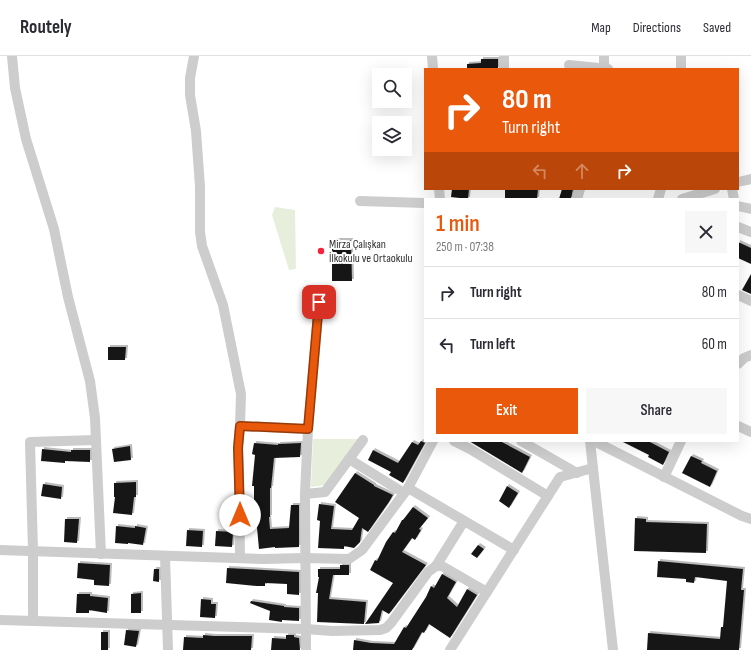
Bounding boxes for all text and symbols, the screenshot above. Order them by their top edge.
text: Routely [20,16,72,39]
text: Map [591,19,611,36]
text: Directions [633,19,681,36]
text: Saved [703,19,731,36]
map controls [372,68,412,156]
button: search [372,68,412,108]
text: 80 m [502,83,551,116]
icon: right [436,84,488,136]
button: layers [372,116,412,156]
text: Turn right [502,117,560,138]
icon: left [529,160,551,182]
icon: ahead [571,160,593,182]
icon: right [613,160,635,182]
text: 1 min [436,209,480,238]
button: close [685,211,727,253]
place label: Mirza Çalışkan İlkokulu ve Ortaokulu [329,237,413,266]
text: 250 m · 07:38 [436,239,494,255]
marker: Mirza Çalışkan İlkokulu ve Ortaokulu [316,246,326,256]
icon: right [436,282,458,304]
text: Turn right [470,283,522,302]
text: 80 m [702,283,727,302]
pin [302,285,336,319]
icon: arrive [308,291,330,313]
icon: left [436,334,458,356]
text: Turn left [470,335,515,354]
text: 60 m [702,335,727,354]
button: Exit [436,388,578,434]
button: Share [586,388,727,434]
position arrow [219,494,261,536]

